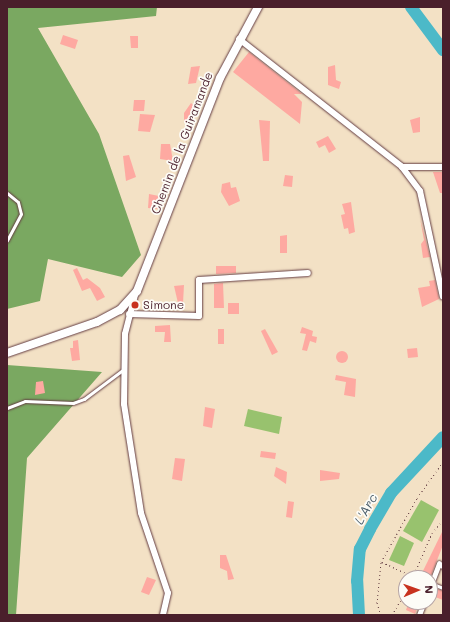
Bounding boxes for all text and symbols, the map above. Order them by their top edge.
street label: Chemin de la Guiramande [148,70,216,216]
place label: Simone [143,298,184,312]
marker: Simone [130,300,140,310]
water label: L'Arc [351,491,381,527]
north arrow [398,570,438,610]
text: N [422,585,437,594]

